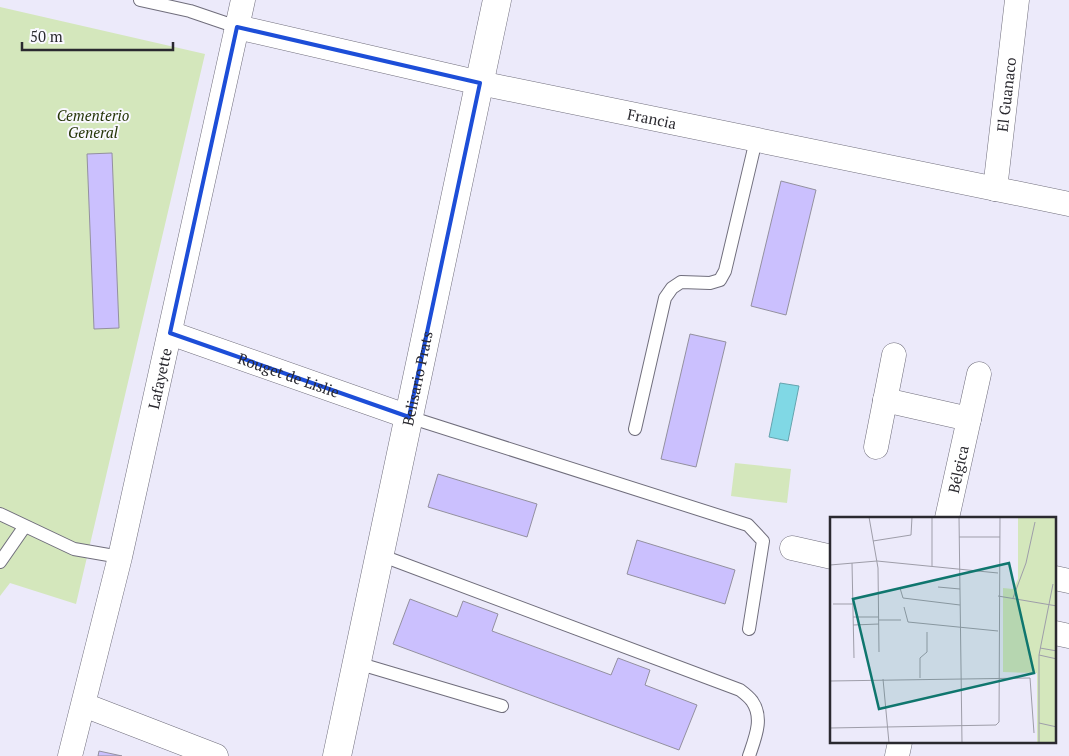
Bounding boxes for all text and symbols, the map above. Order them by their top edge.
scale bar [22,20,174,52]
text: 50 m [30,26,63,46]
street label: El Guanaco [992,56,1020,133]
street label: Francia [626,104,679,133]
park label: Cementerio General [57,105,130,142]
street label: Belisario Prats [397,329,437,428]
street label: Lafayette [143,346,176,411]
street label: Rouget de Lislie [235,348,342,402]
street label: Bélgica [943,443,973,495]
inset map [830,517,1056,744]

